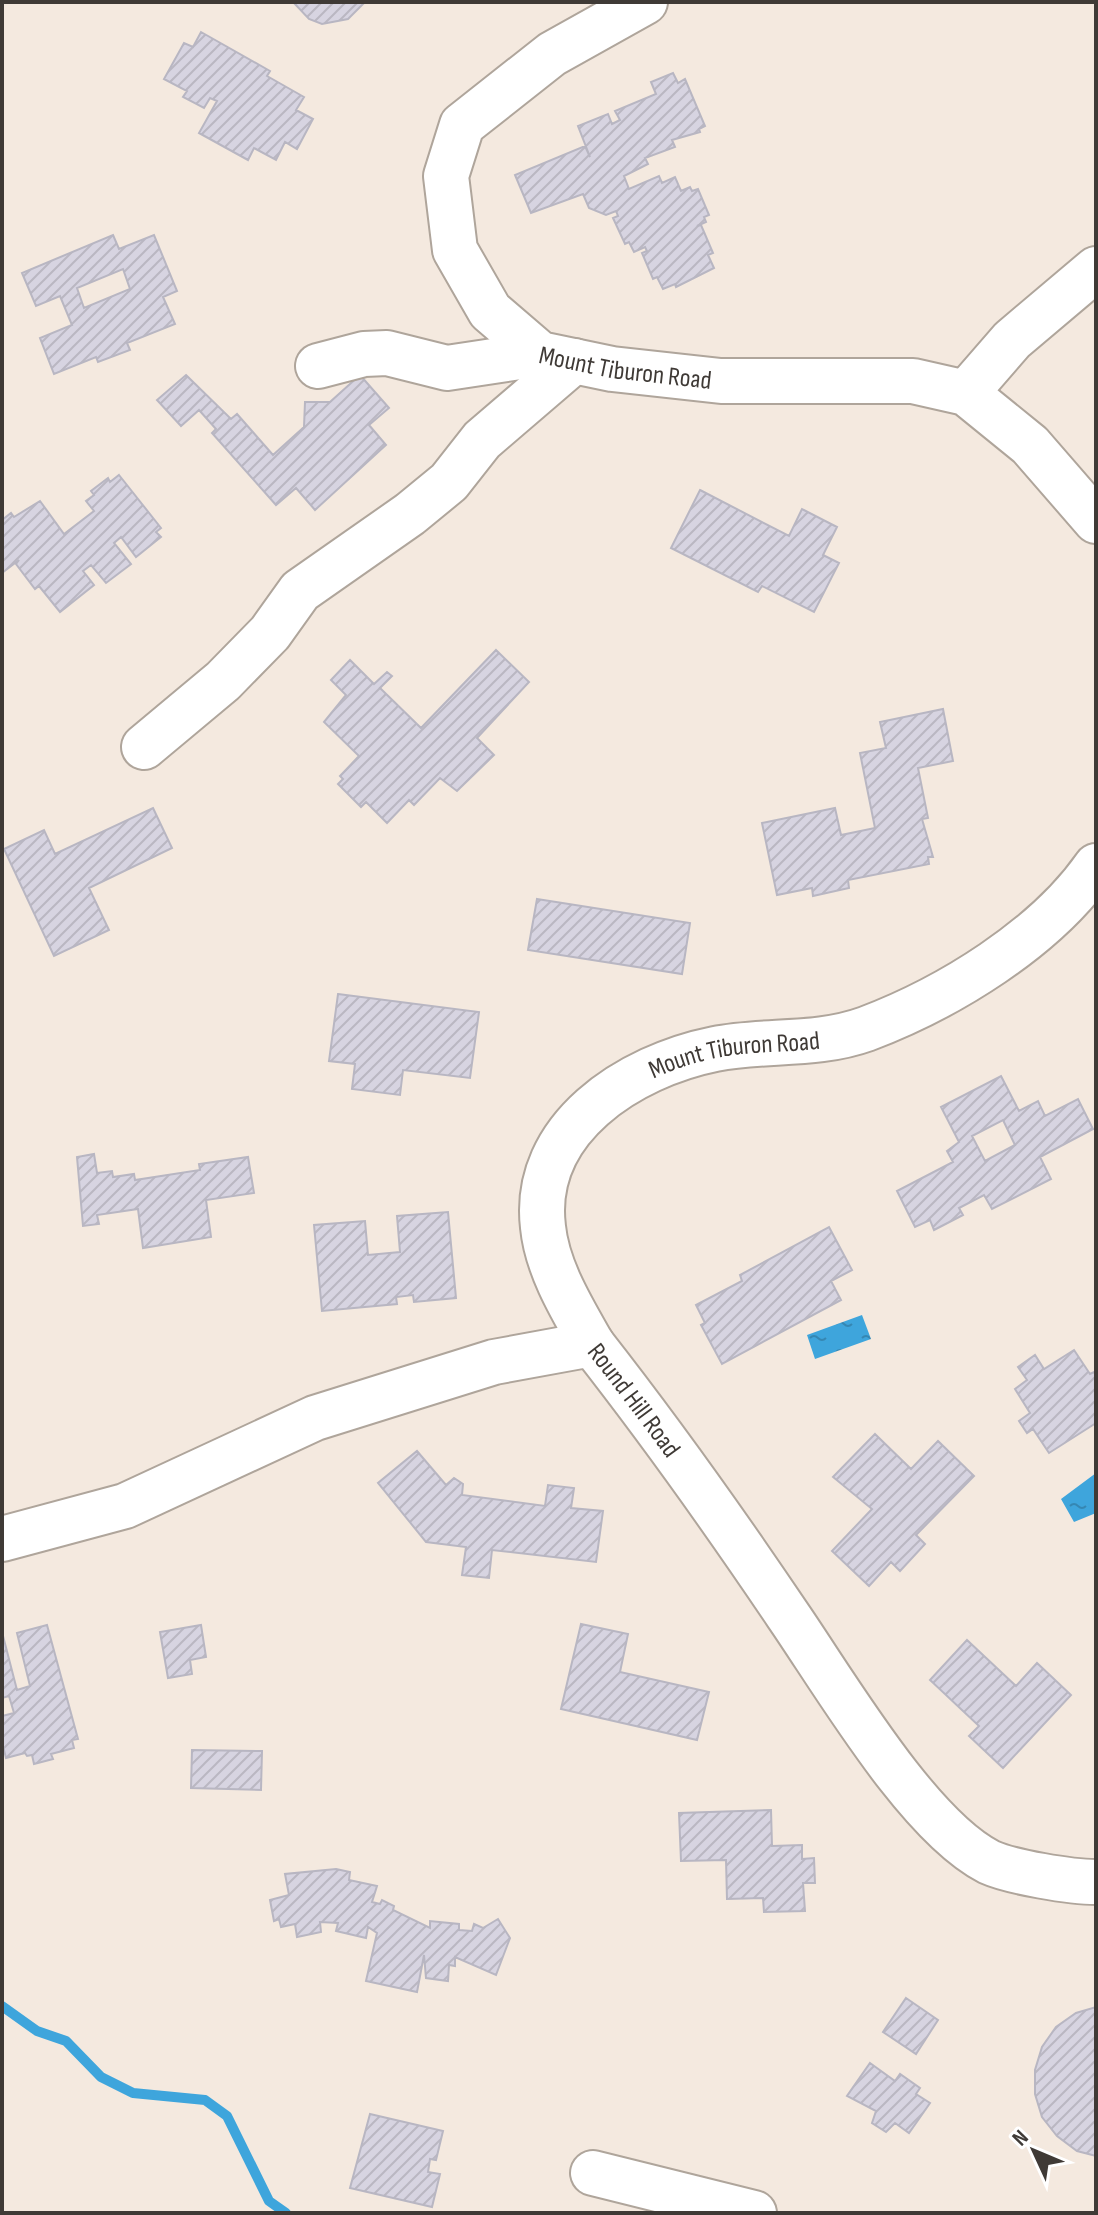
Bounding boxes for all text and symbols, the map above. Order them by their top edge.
street label: Mount Tiburon Road [536,340,713,397]
street label: Mount Tiburon Road [644,1026,821,1086]
street label: Round Hill Road [580,1338,686,1464]
north arrow [994,2111,1074,2191]
text: N [1007,2125,1034,2152]

